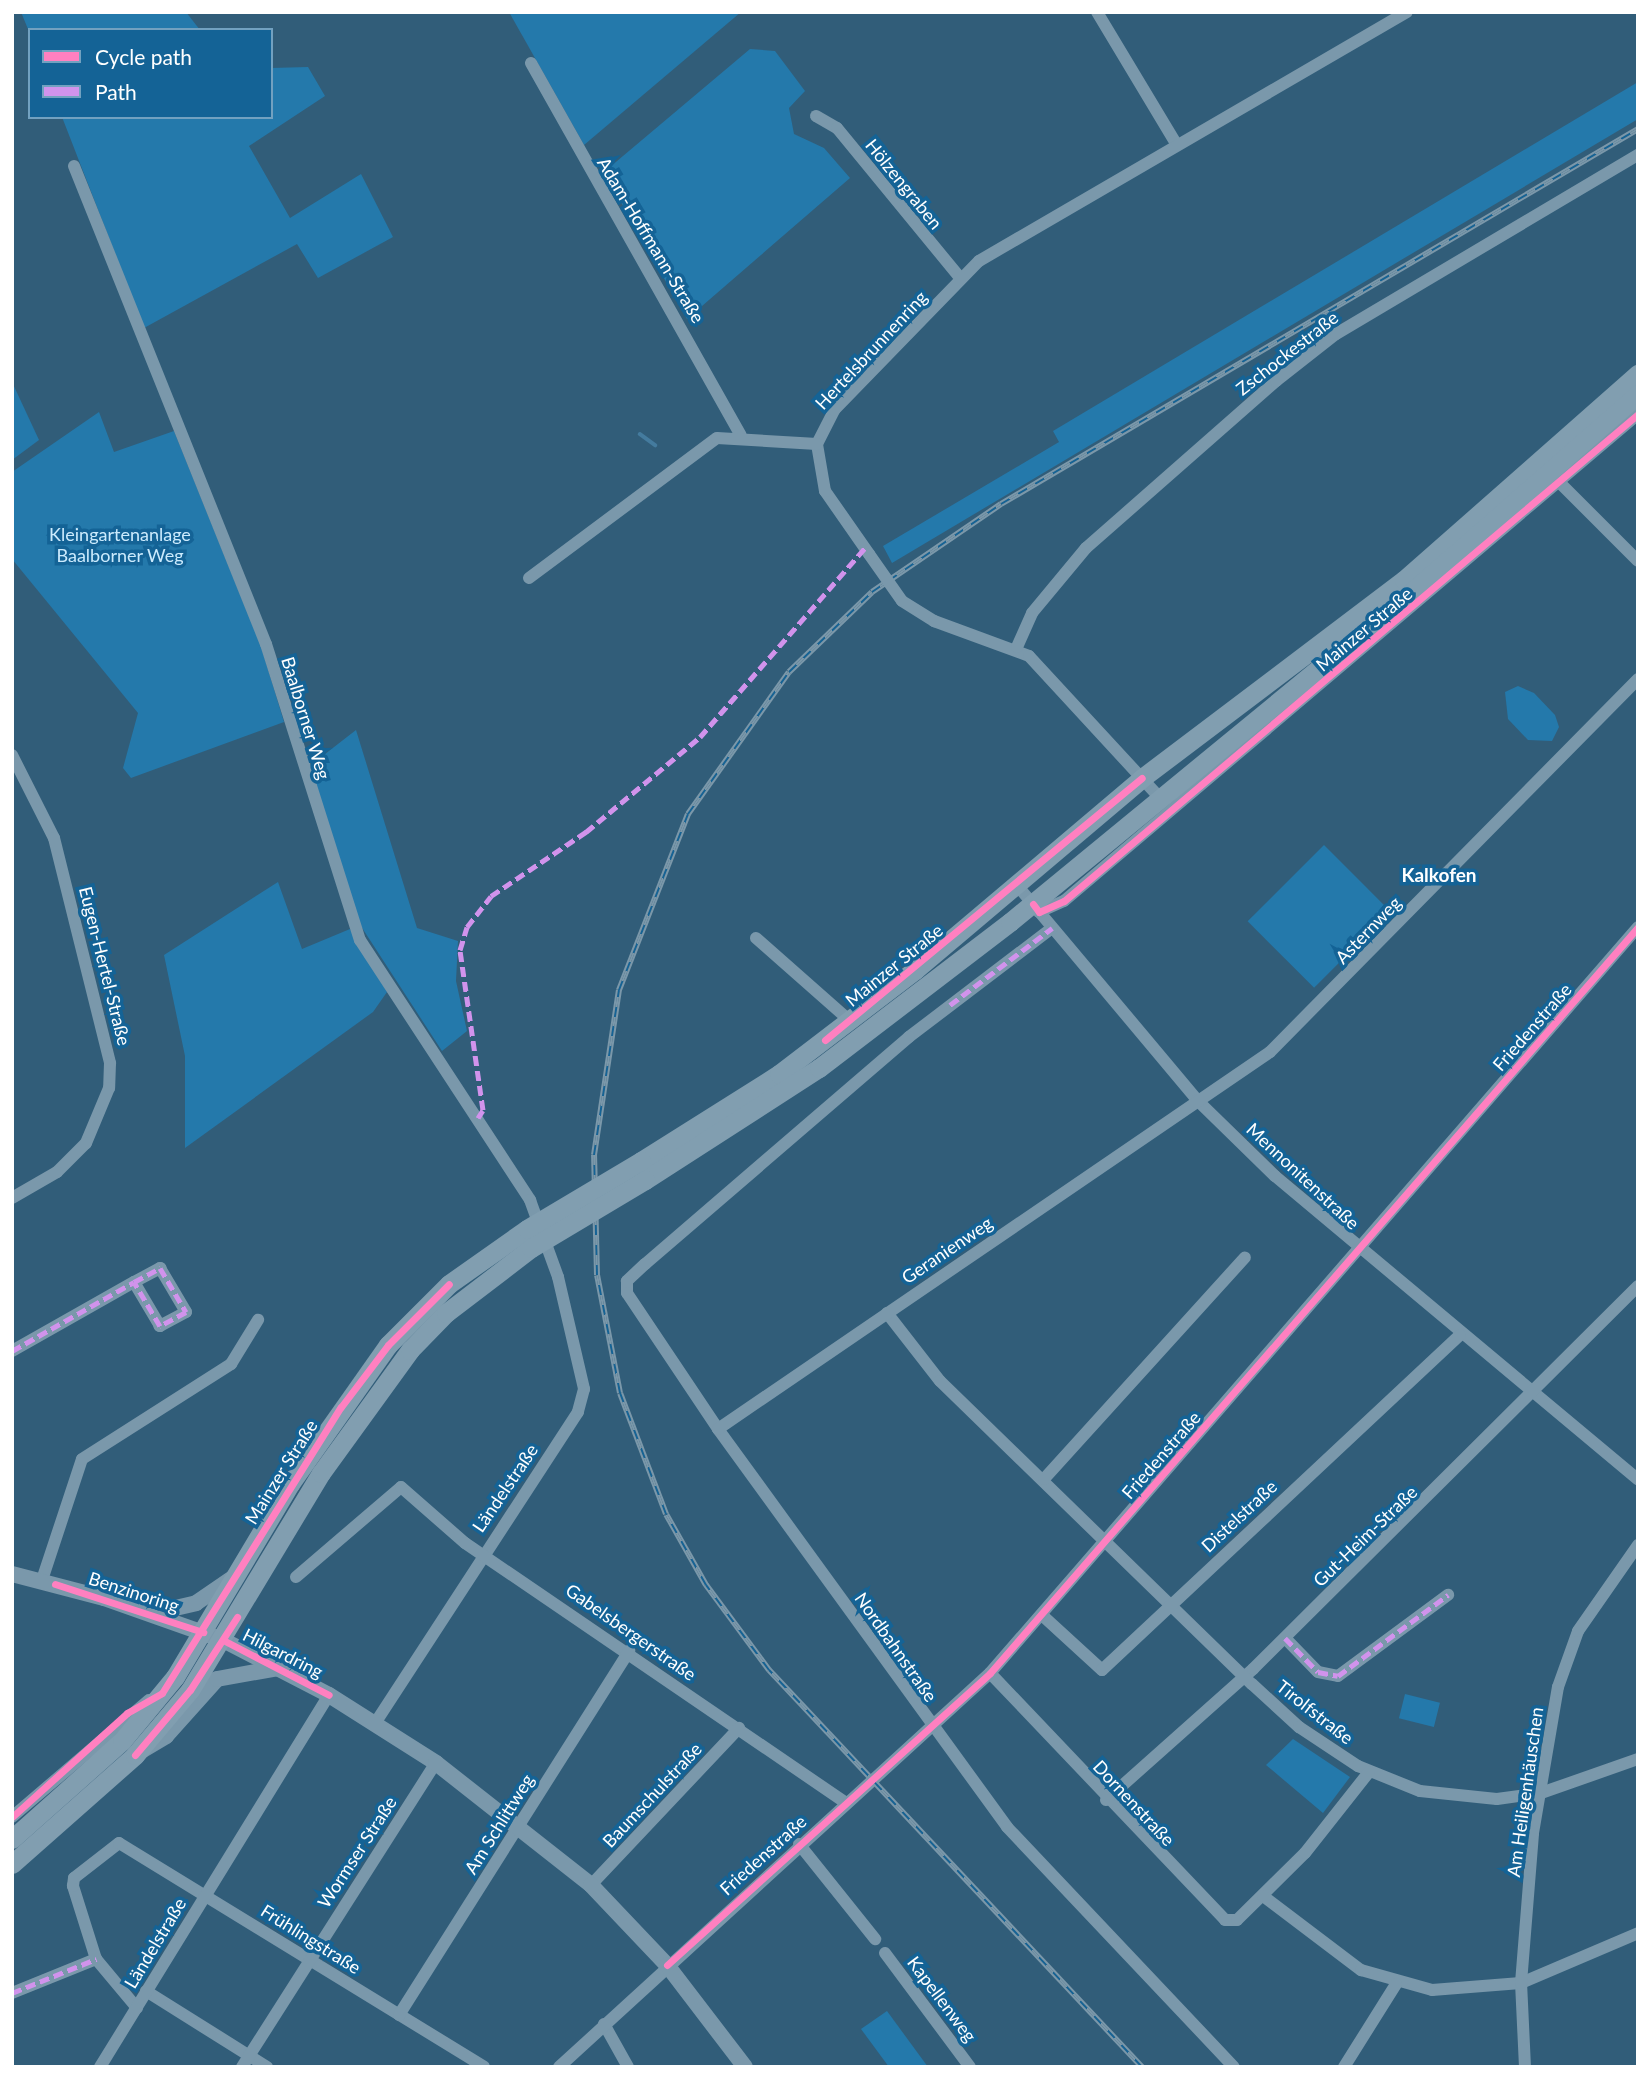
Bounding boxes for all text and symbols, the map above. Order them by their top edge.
legend [28,28,273,119]
text: Cycle path [95,44,192,69]
text: Path [95,79,137,104]
street label: Hölzengraben [861,135,947,233]
street label: Adam-Hoffmann-Straße [593,153,709,327]
street label: Hertelsbrunnenring [811,286,931,414]
street label: Zschockestraße [1232,306,1342,400]
park label: Kleingartenanlage Baalborner Weg [49,524,191,566]
street label: Mainzer Straße [1311,582,1417,676]
street label: Baalborner Weg [277,654,335,782]
district label: Kalkofen [1401,864,1477,886]
street label: Eugen-Hertel-Straße [75,884,135,1048]
street label: Asternweg [1331,892,1405,968]
street label: Mainzer Straße [841,919,947,1011]
street label: Friedenstraße [1488,979,1576,1075]
street label: Mennonitenstraße [1242,1118,1364,1234]
street label: Geranienweg [898,1212,996,1288]
street label: Friedenstraße [1117,1407,1205,1503]
street label: Mainzer Straße [240,1416,322,1528]
street label: Ländelstraße [468,1440,542,1536]
street label: Distelstraße [1197,1476,1281,1556]
street label: Gut-Heim-Straße [1309,1481,1421,1591]
street label: Benzinoring [86,1567,182,1617]
street label: Gabelsbergerstraße [562,1579,700,1685]
street label: Nordbahnstraße [850,1588,942,1706]
street label: Hilgardring [239,1624,327,1682]
street label: Tirolfstraße [1272,1675,1358,1749]
street label: Am Heiligenhäuschen [1502,1706,1548,1878]
street label: Baumschulstraße [598,1738,706,1852]
street label: Dornenstraße [1089,1756,1179,1850]
street label: Am Schlittweg [460,1770,538,1878]
street label: Wormser Straße [313,1792,401,1912]
street label: Friedenstraße [715,1811,811,1899]
street label: Ländelstraße [120,1894,190,1992]
street label: Frühlingstraße [257,1900,365,1978]
street label: Kapellenweg [903,1952,981,2046]

